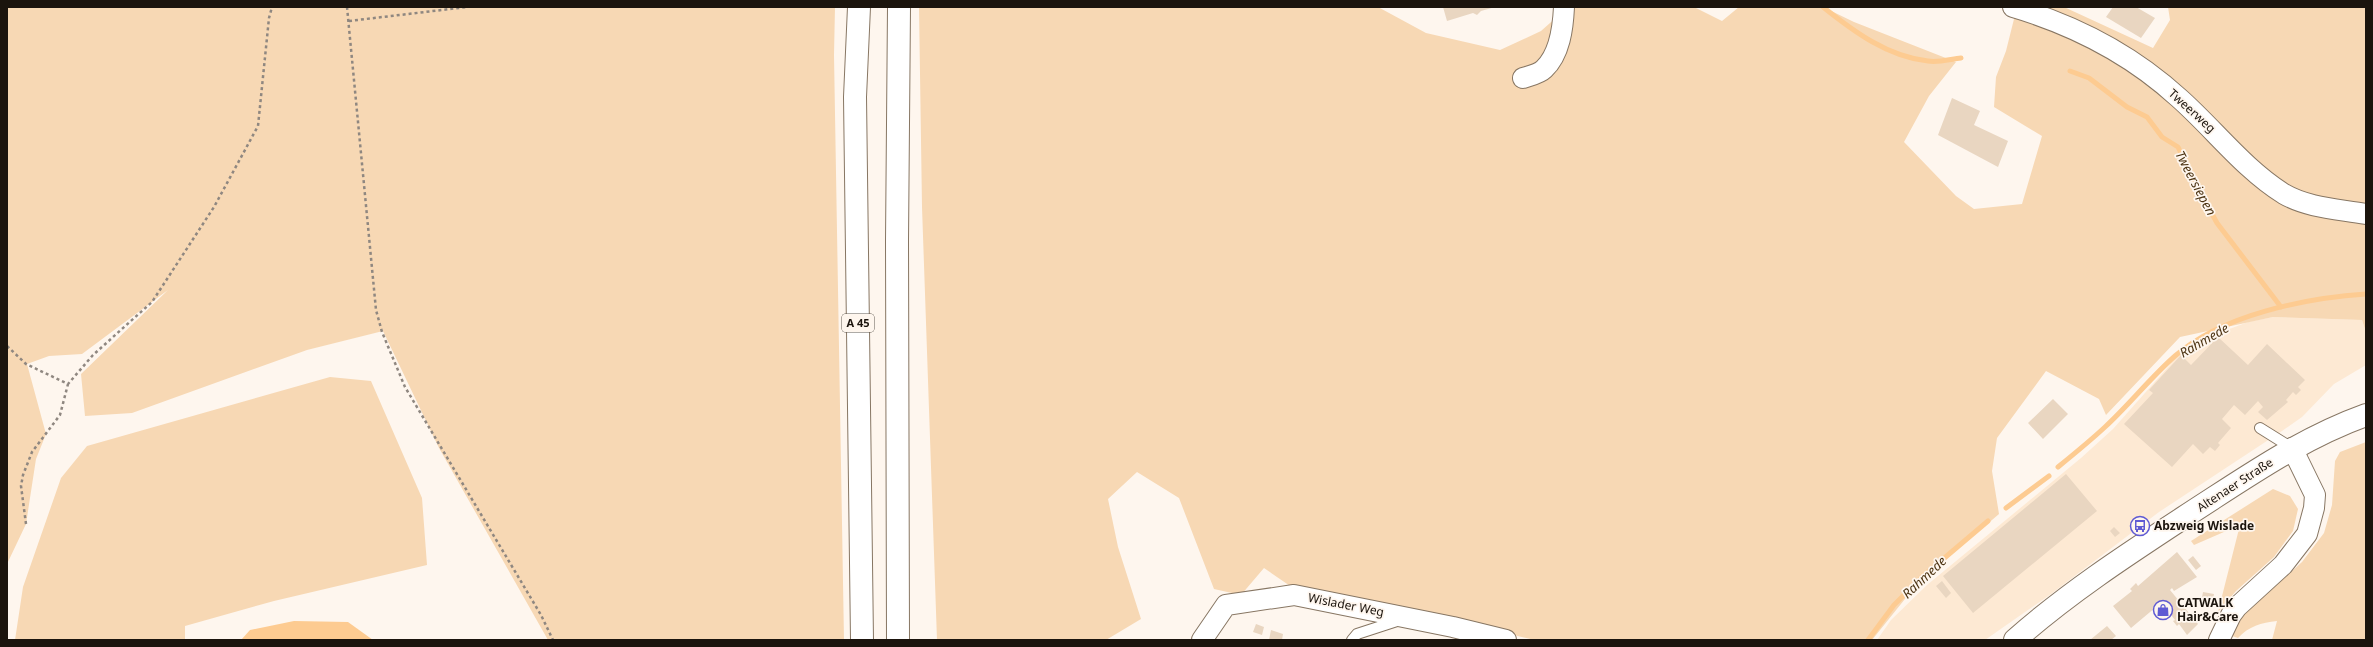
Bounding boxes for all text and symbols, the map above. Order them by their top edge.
street label: Tweerweg [2165,85,2220,136]
water label: Tweersiepen [2171,148,2221,218]
road number: A 45 [842,314,874,332]
water label: Rahmede [2176,318,2232,361]
street label: Altenaer Straße [2193,453,2276,516]
bus stop icon: Abzweig Wislade [2129,515,2151,537]
place label: Abzweig Wislade [2154,517,2254,534]
water label: Rahmede [1898,552,1950,602]
street label: Wislader Weg [1307,589,1386,620]
place label: CATWALK Hair&Care [2177,594,2239,625]
shop icon: CATWALK Hair&Care [2152,599,2174,621]

